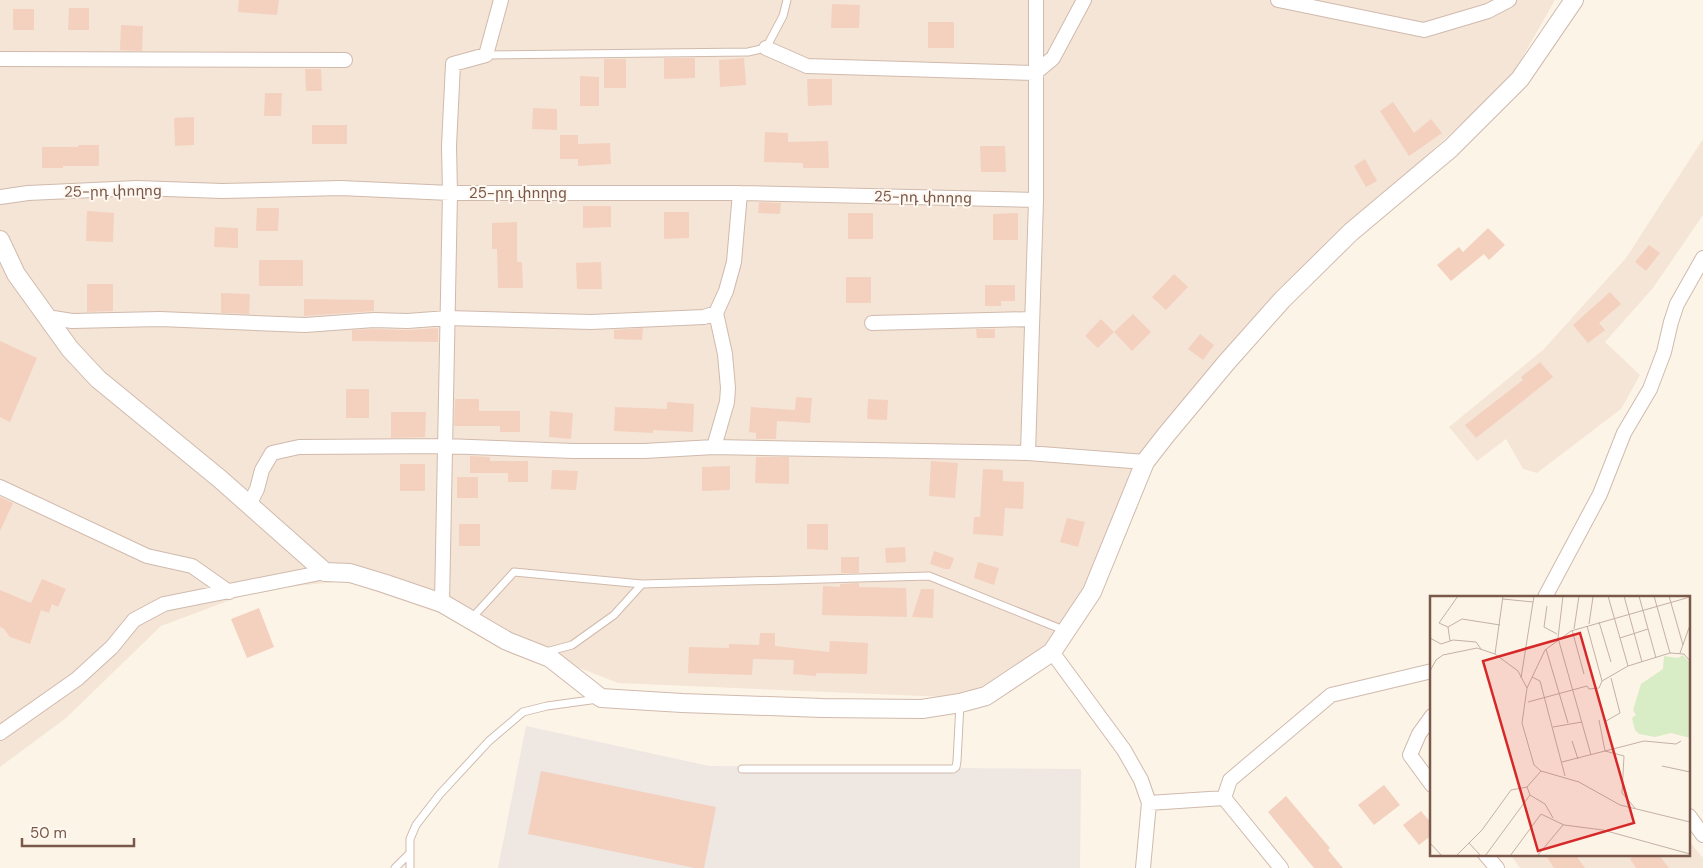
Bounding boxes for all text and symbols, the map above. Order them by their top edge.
street label: 25-րդ փողոց [64,180,162,202]
street label: 25-րդ փողոց [469,183,567,203]
street label: 25-րդ փողոց [874,186,972,208]
inset map [1430,596,1690,856]
scale bar [22,816,135,848]
text: 50 m [30,823,67,843]

